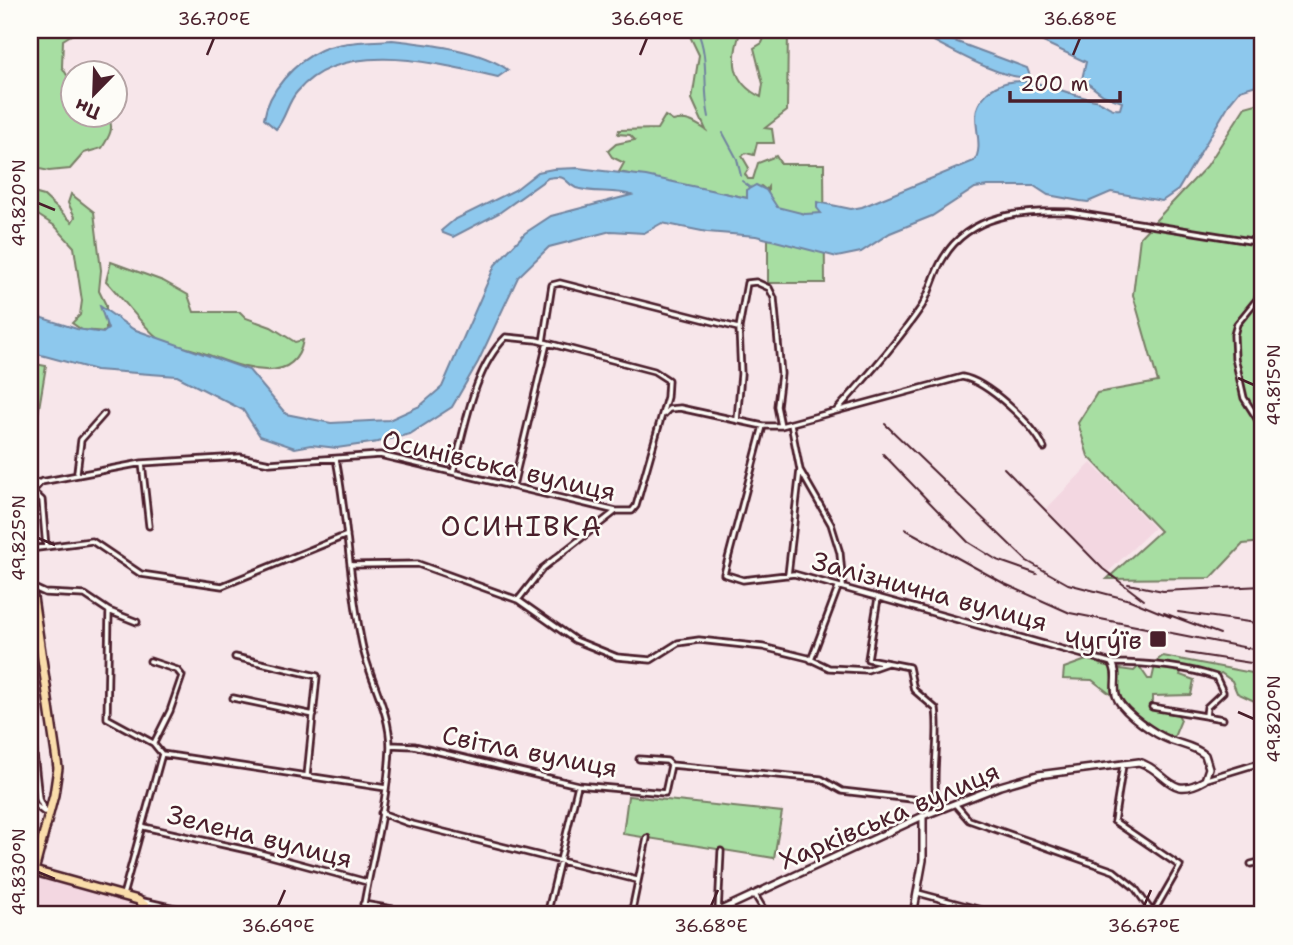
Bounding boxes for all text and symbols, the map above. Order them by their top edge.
text: 36.70°E [178,7,250,31]
text: 36.69°E [611,7,683,31]
text: 36.68°E [1043,7,1117,31]
north arrow [60,60,130,130]
scale bar [1010,60,1120,104]
text: 200 m [1020,70,1089,98]
text: Пн [71,93,104,126]
text: 49.820°N [7,159,31,247]
text: 49.815°N [1262,344,1286,426]
street label: Осинівська вулиця [379,421,619,509]
text: 49.825°N [7,495,31,581]
district label: ОСИНІВКА [441,507,603,545]
street label: Залізнична вулиця [808,543,1052,639]
place label: Чугу́їв [1065,622,1142,657]
marker: Чугу́їв [1148,629,1168,649]
text: 49.820°N [1262,675,1286,763]
street label: Світла вулиця [439,717,621,785]
street label: Харківська вулиця [773,753,1005,877]
street label: Зелена вулиця [164,796,356,876]
text: 49.830°N [7,828,31,916]
text: 36.69°E [242,914,314,938]
text: 36.68°E [674,914,748,938]
text: 36.67°E [1108,914,1180,938]

